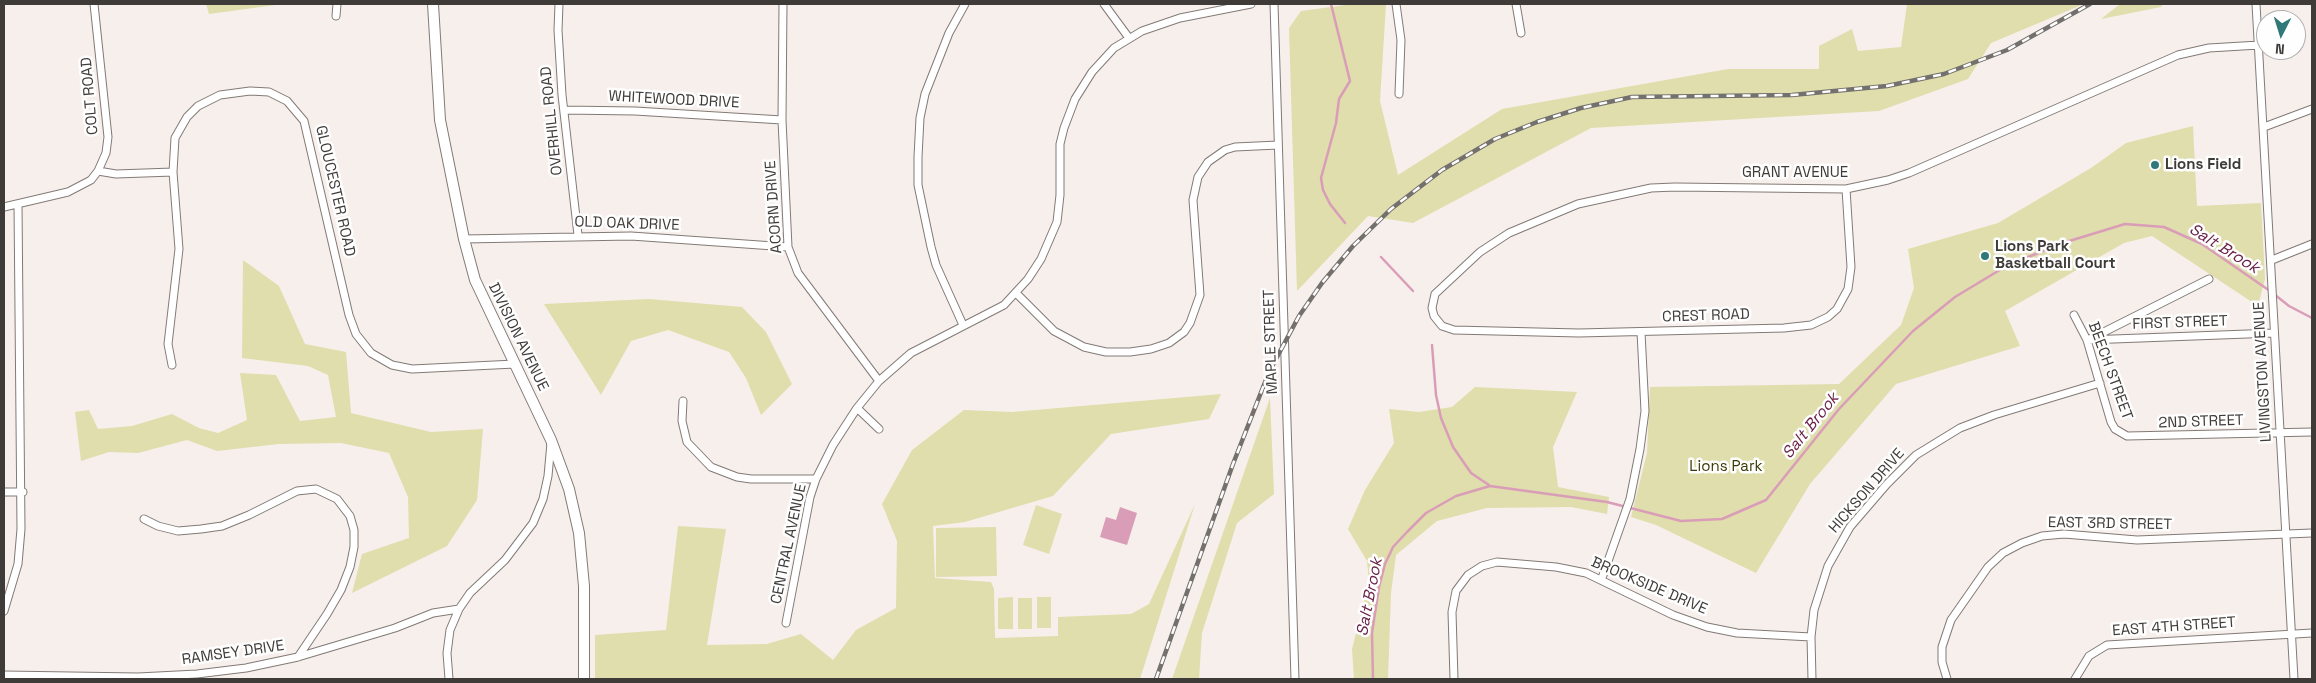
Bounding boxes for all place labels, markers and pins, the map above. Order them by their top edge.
place label: Lions Field [2165,156,2241,174]
marker: Lions Field [2149,159,2161,171]
place label: Lions Park Basketball Court [1995,238,2116,273]
marker: Lions Park Basketball Court [1979,250,1991,262]

